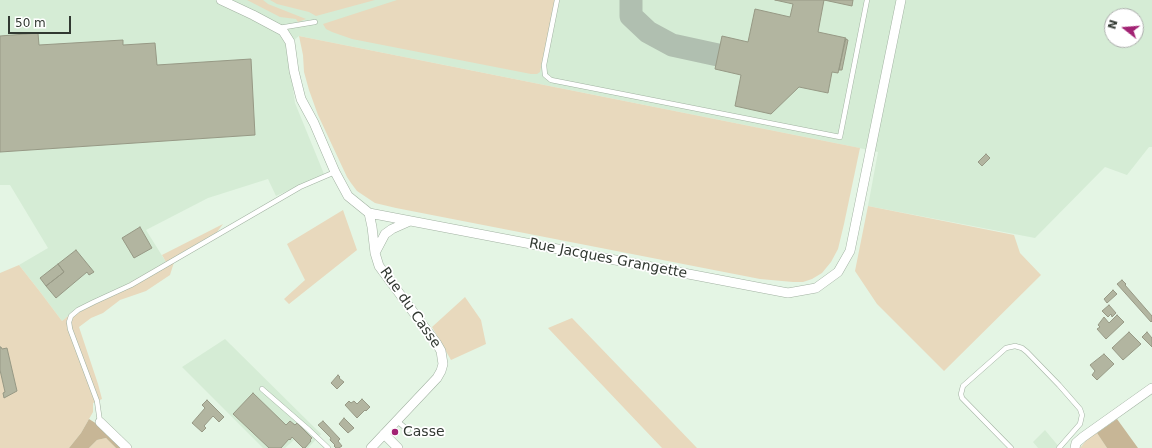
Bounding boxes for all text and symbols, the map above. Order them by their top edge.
scale bar [10,8,73,34]
north arrow [1104,8,1144,48]
text: 50 m [15,16,46,30]
text: N [1105,18,1121,31]
street label: Rue Jacques Grangette [528,235,688,283]
street label: Rue du Casse [376,264,444,352]
place label: Casse [403,424,445,440]
marker: Casse [390,427,400,437]

